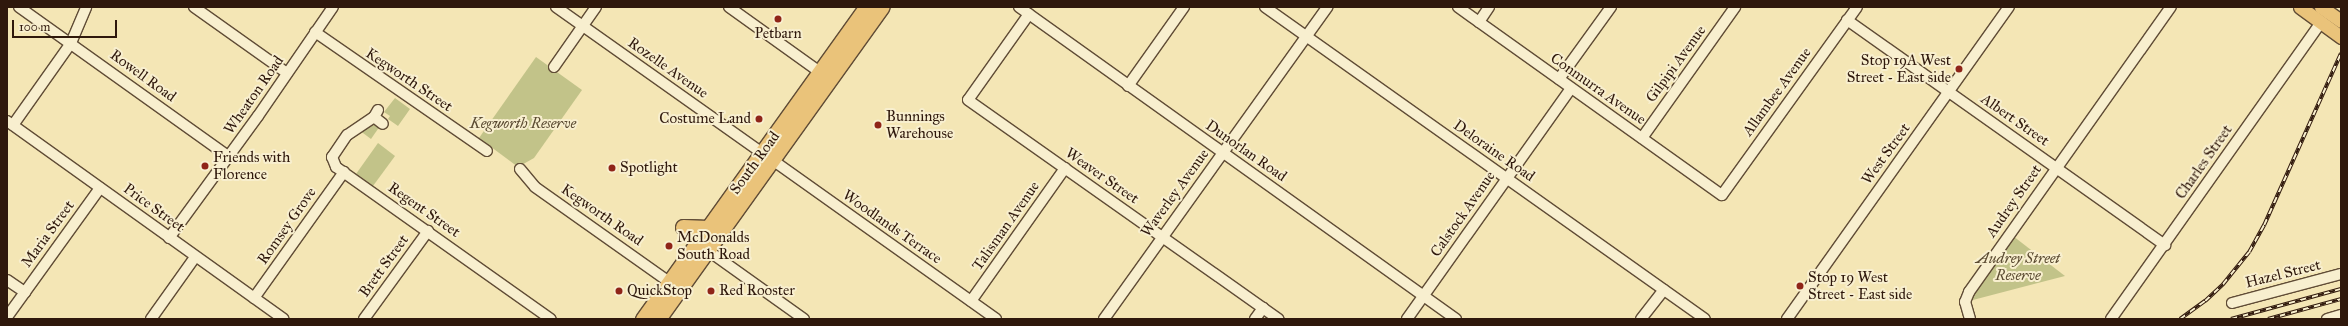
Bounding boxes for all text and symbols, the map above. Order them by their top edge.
scale bar [14,12,119,38]
marker: Petbarn [773,14,783,24]
text: 100 m [19,20,50,34]
street label: Gilpipi Avenue [1642,22,1710,106]
place label: Petbarn [754,25,802,43]
street label: Rozelle Avenue [624,34,712,102]
street label: Kegworth Street [362,44,456,116]
street label: Allambee Avenue [1739,44,1815,140]
street label: Rowell Road [106,46,180,106]
street label: Conmurra Avenue [1547,49,1649,129]
place label: Stop 19A West Street - East side [1847,51,1951,86]
street label: Wheaton Road [220,52,288,138]
marker: Stop 19A West Street - East side [1954,64,1964,74]
street label: Albert Street [1977,90,2053,150]
place label: Bunnings Warehouse [886,107,953,142]
place label: Costume Land [659,110,751,128]
marker: Costume Land [754,114,764,124]
park label: Kegworth Reserve [470,115,576,133]
street label: Dunorlan Road [1202,116,1290,186]
street label: Deloraine Road [1450,116,1538,186]
marker: Bunnings Warehouse [873,120,883,130]
street label: West Street [1858,120,1914,188]
street label: Charles Street [2172,121,2236,203]
street label: South Road [726,128,784,198]
street label: Weaver Street [1062,144,1142,208]
street label: Waverley Avenue [1137,146,1213,240]
place label: Friends with Florence [213,148,290,183]
place label: Spotlight [620,159,678,177]
marker: Friends with Florence [200,161,210,171]
street label: Audrey Street [1982,161,2046,241]
marker: Spotlight [607,163,617,173]
street label: Calstock Avenue [1427,168,1499,260]
street label: Talisman Avenue [969,178,1043,274]
street label: Regent Street [385,179,463,241]
street label: Price Street [120,180,188,236]
street label: Kegworth Road [558,180,646,250]
street label: Romsey Grove [254,184,320,268]
street label: Woodlands Terrace [839,186,945,268]
street label: Maria Street [18,197,78,271]
place label: McDonalds South Road [677,228,750,263]
street label: Brett Street [355,231,413,301]
marker: McDonalds South Road [664,241,674,251]
park label: Audrey Street Reserve [1976,249,2060,284]
street label: Hazel Street [2243,256,2323,292]
place label: Stop 19 West Street - East side [1808,268,1912,303]
marker: Stop 19 West Street - East side [1795,281,1805,291]
place label: QuickStop [627,282,692,300]
place label: Red Rooster [719,282,795,300]
marker: QuickStop [614,286,624,296]
marker: Red Rooster [706,286,716,296]

